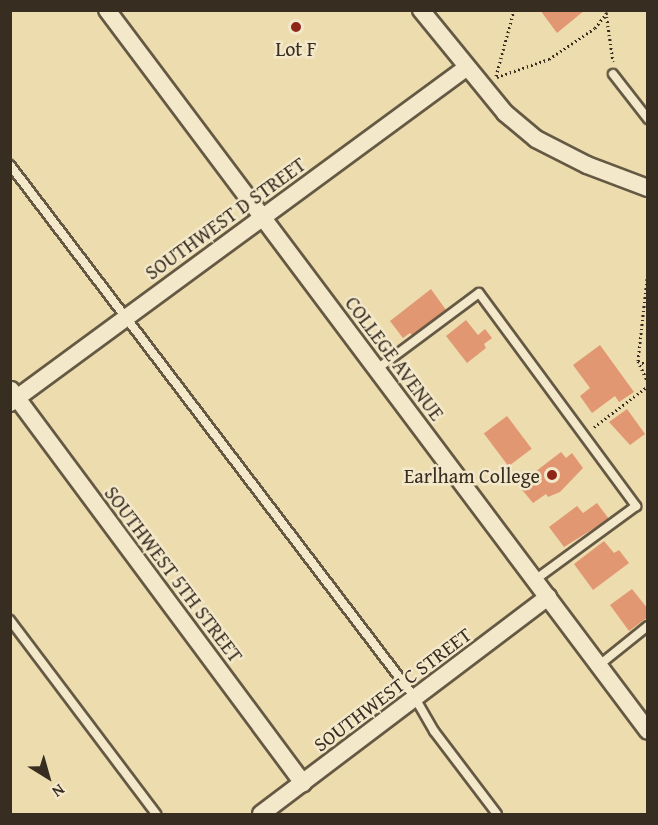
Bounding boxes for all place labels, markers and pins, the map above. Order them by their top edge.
marker: Lot F [289,20,303,34]
place label: Lot F [275,36,317,60]
place label: Earlham College [404,463,540,487]
marker: Earlham College [545,468,559,482]

